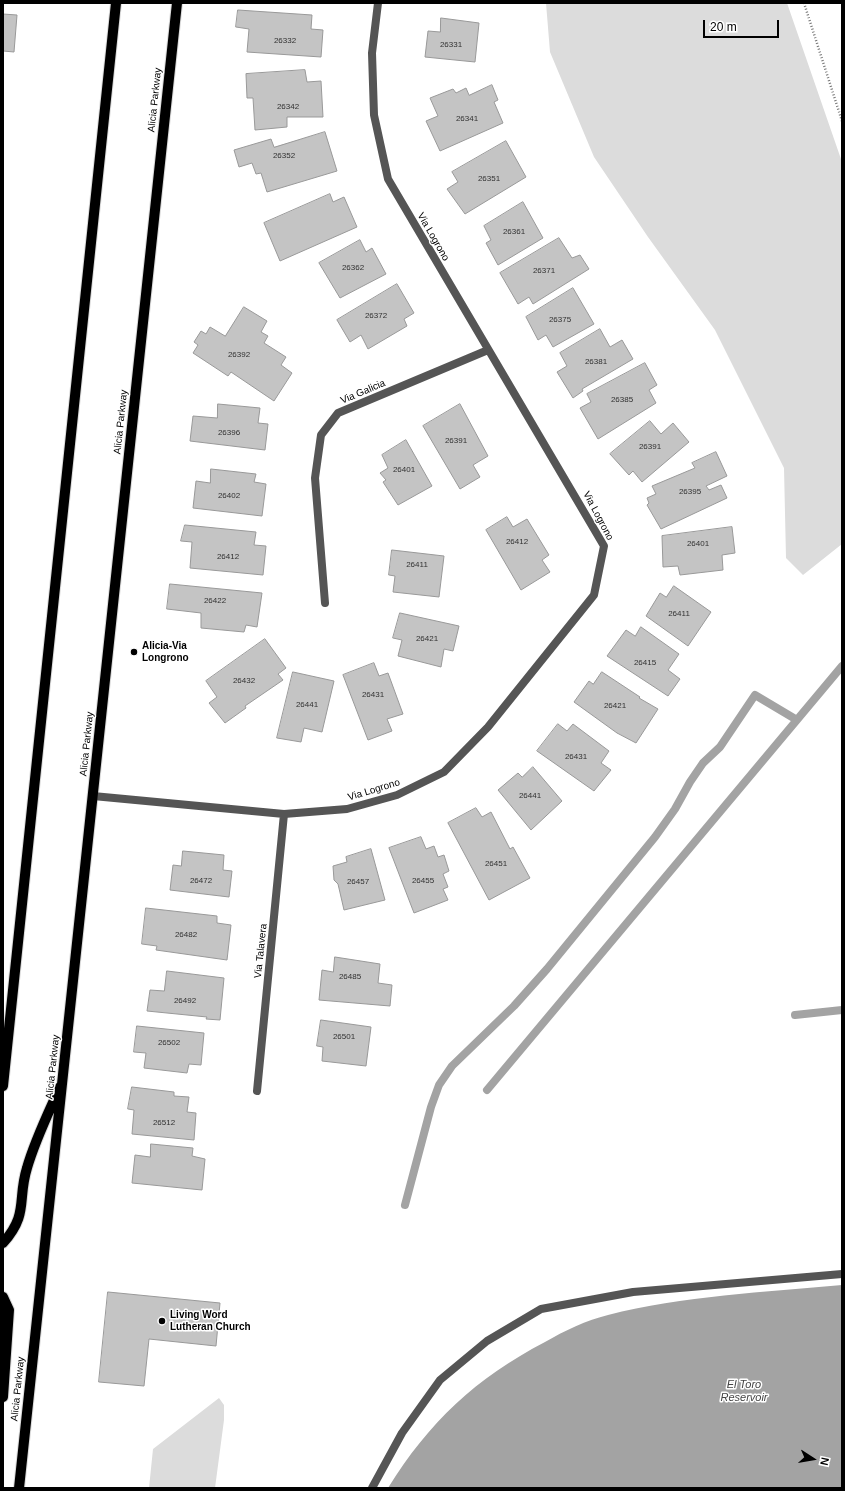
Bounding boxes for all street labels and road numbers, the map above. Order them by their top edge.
street label: Alicia Parkway [146,67,164,133]
street label: Via Logrono [414,211,452,263]
street label: Via Galicia [339,377,387,407]
street label: Alicia Parkway [112,389,130,455]
street label: Via Logrono [580,489,616,543]
street label: Alicia Parkway [78,711,96,777]
street label: Via Logrono [347,776,401,804]
street label: Via Talavera [252,923,270,979]
street label: Alicia Parkway [44,1034,62,1100]
street label: Alicia Parkway [9,1356,27,1422]

